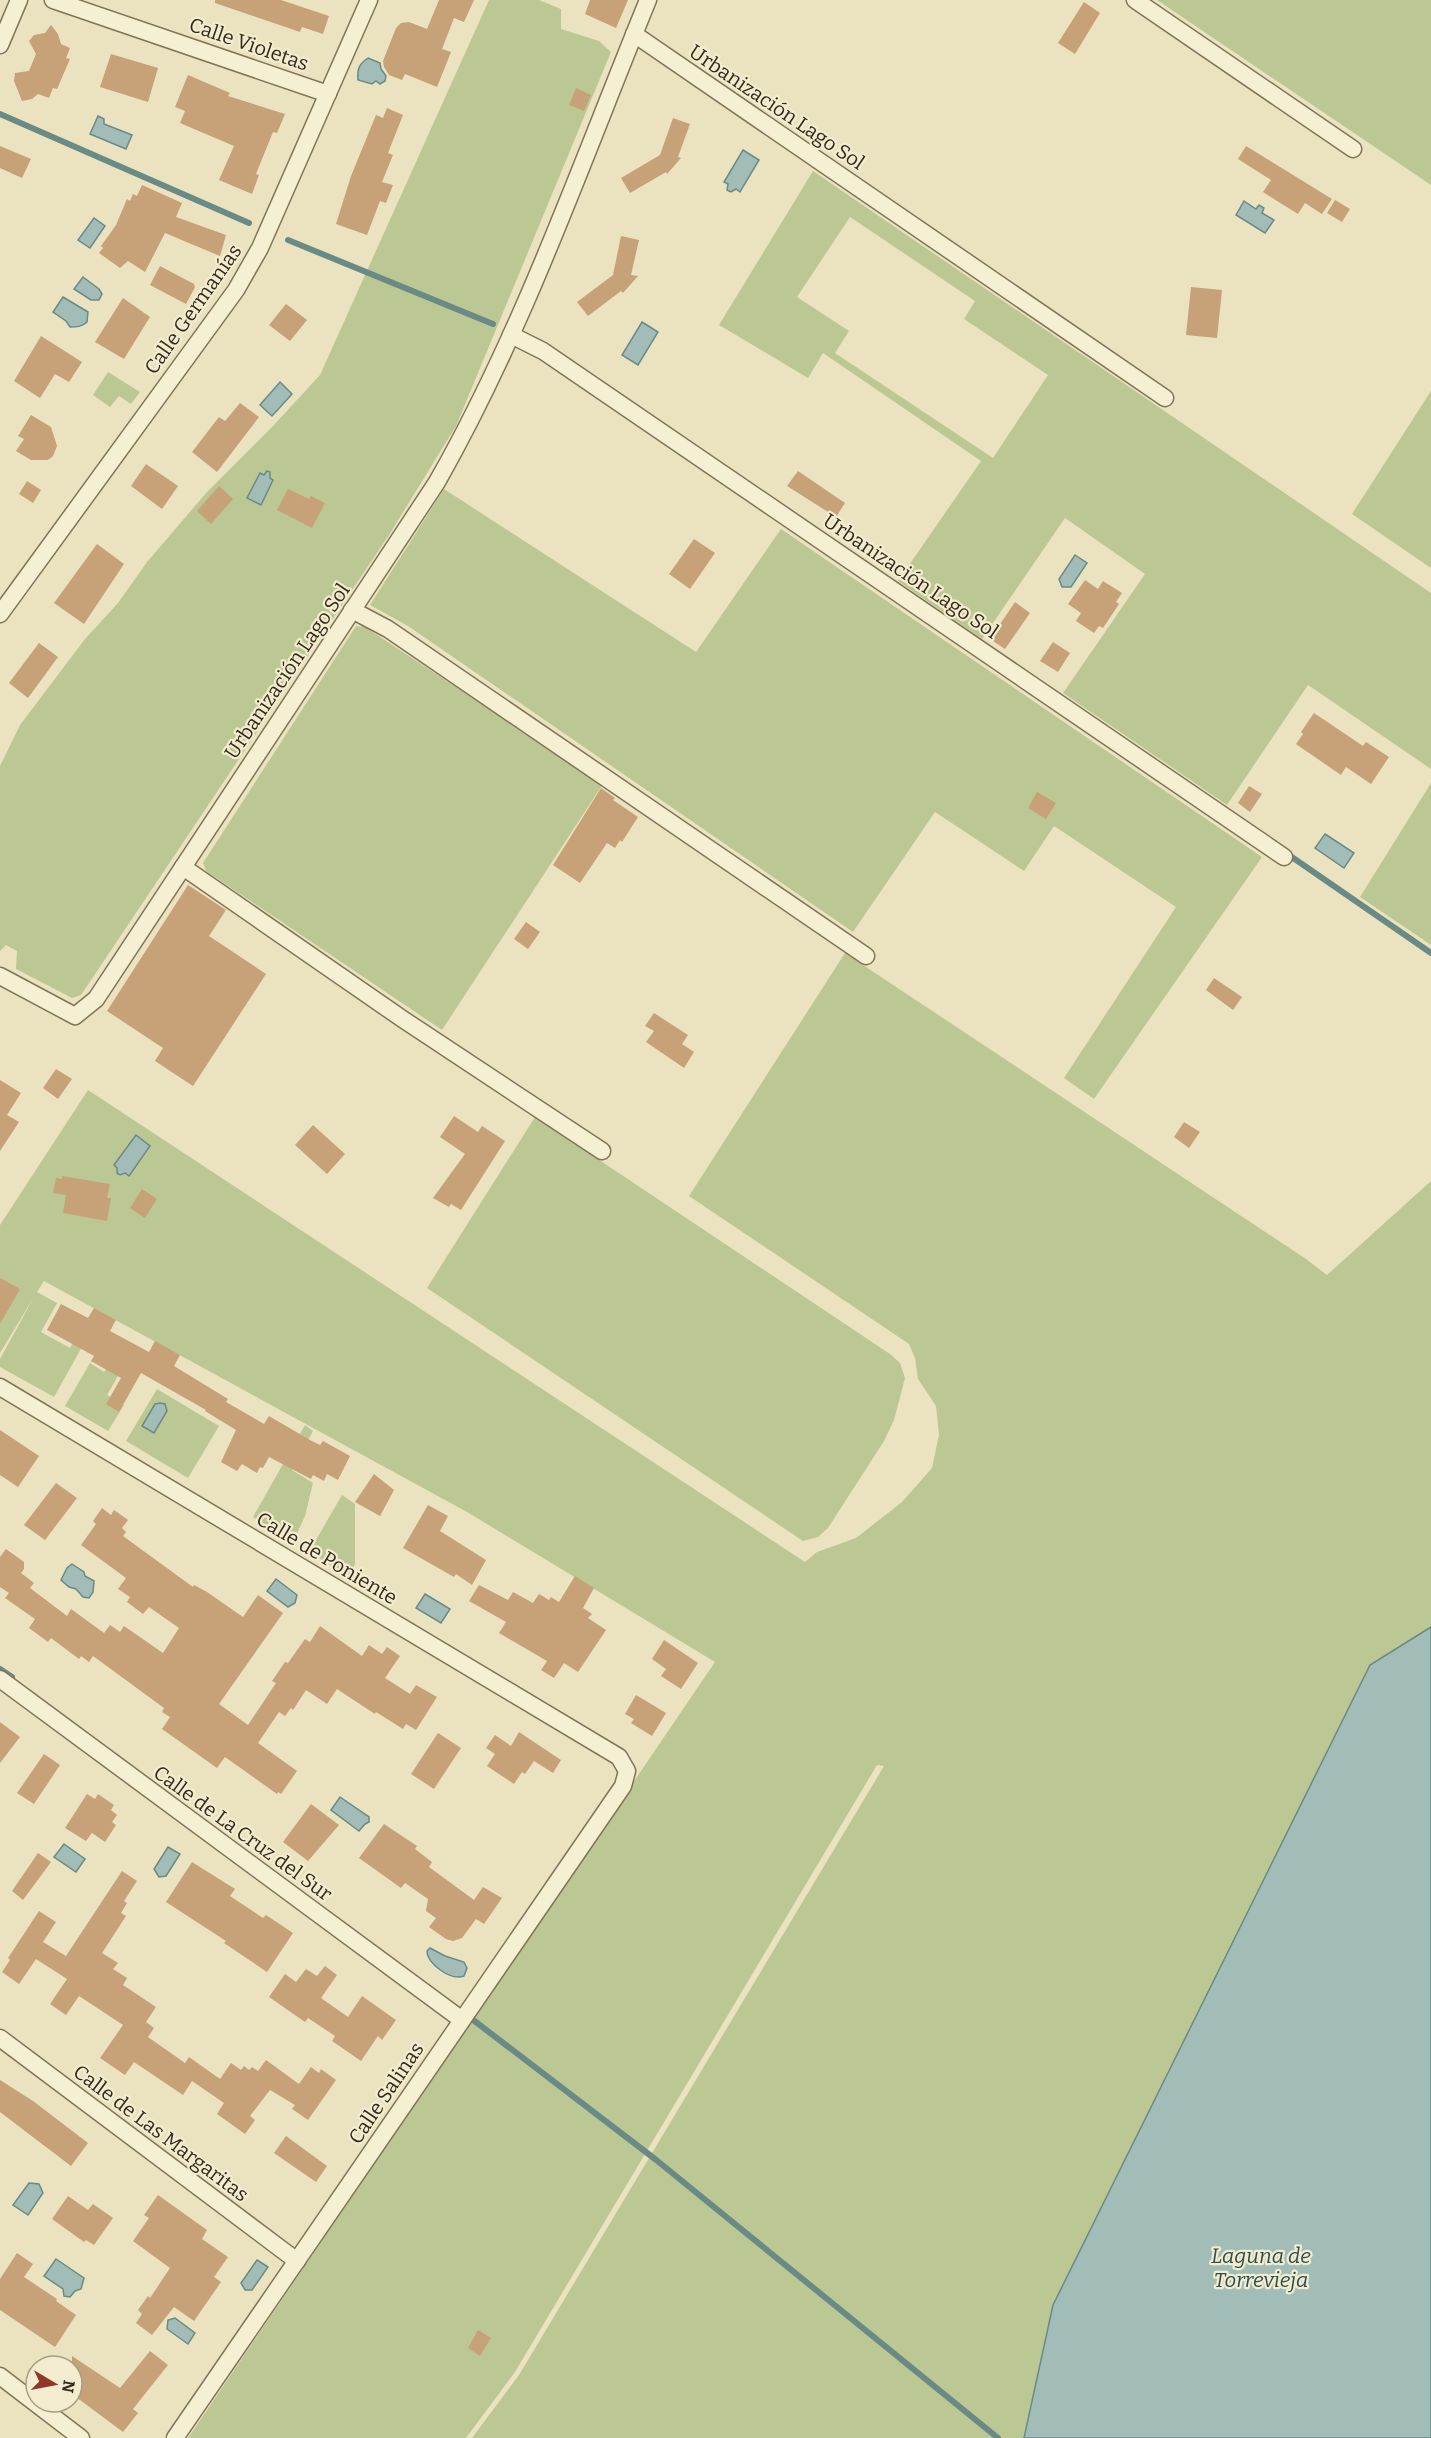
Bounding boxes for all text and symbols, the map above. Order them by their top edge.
street label: Calle Violetas [186,12,312,76]
street label: Urbanización Lago Sol [685,39,869,175]
street label: Calle Germanías [139,239,247,379]
street label: Urbanización Lago Sol [819,508,1003,644]
street label: Urbanización Lago Sol [219,579,355,763]
street label: Calle de Poniente [252,1507,402,1609]
street label: Calle de La Cruz del Sur [149,1760,337,1906]
street label: Calle Salinas [343,2038,429,2148]
street label: Calle de Las Margaritas [69,2059,253,2207]
water label: Laguna de Torrevieja [1211,2243,1311,2293]
north arrow [24,2354,84,2414]
text: N [58,2379,79,2394]

